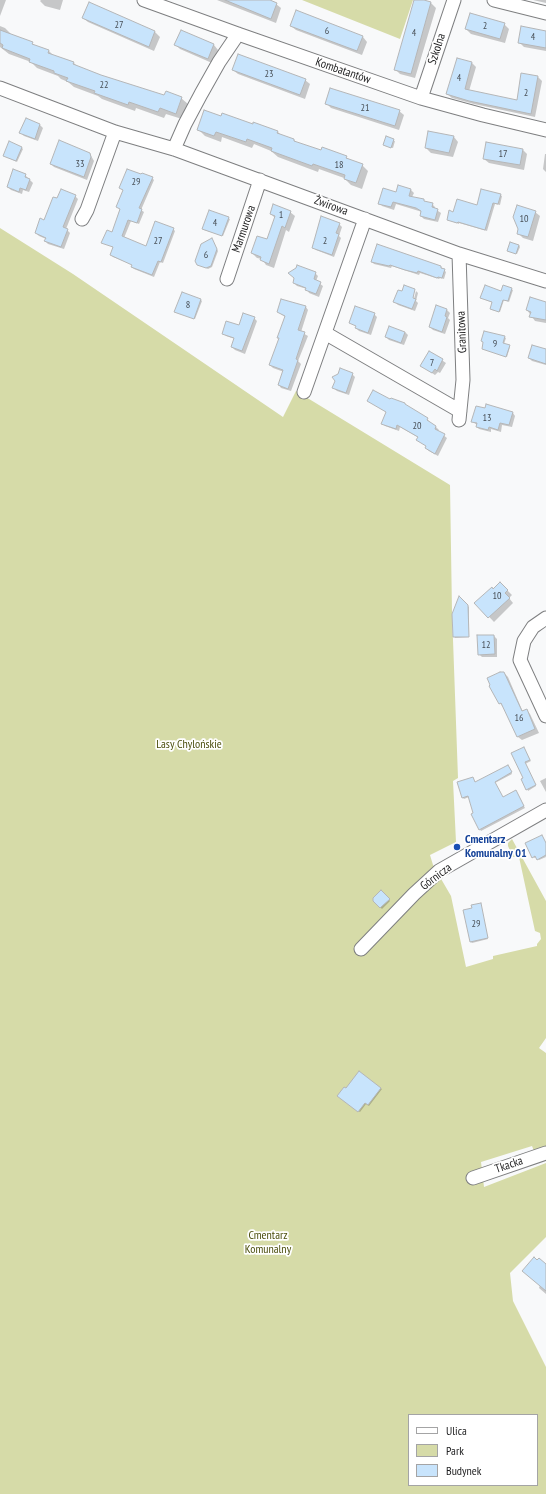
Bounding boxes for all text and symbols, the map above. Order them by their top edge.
house number: 27 [115,19,123,31]
house number: 2 [483,20,487,32]
house number: 6 [325,25,329,37]
house number: 4 [412,27,416,39]
house number: 4 [531,31,535,43]
street label: Szkolna [425,32,449,66]
street label: Kombatantów [314,55,372,87]
house number: 23 [265,68,273,80]
house number: 4 [457,72,461,84]
house number: 22 [100,79,108,91]
house number: 2 [524,87,528,99]
house number: 21 [361,102,369,114]
house number: 17 [499,148,507,160]
house number: 33 [76,158,84,170]
house number: 18 [335,159,343,171]
house number: 29 [132,176,140,188]
street label: Żwirowa [312,193,350,219]
street label: Marmurowa [229,203,259,255]
house number: 1 [279,209,283,221]
house number: 10 [520,213,528,225]
house number: 4 [213,217,217,229]
house number: 27 [154,235,162,247]
house number: 2 [323,235,327,247]
house number: 6 [204,249,208,261]
house number: 8 [186,299,190,311]
street label: Granitowa [454,311,470,353]
house number: 9 [493,338,497,350]
house number: 7 [430,357,434,369]
house number: 13 [483,412,491,424]
house number: 20 [413,420,421,432]
house number: 10 [493,590,501,602]
house number: 12 [482,639,490,651]
house number: 16 [515,712,523,724]
park label: Lasy Chylońskie [156,738,222,752]
place label: Cmentarz Komunalny 01 [465,833,527,861]
marker: Cmentarz Komunalny 01 [452,842,462,852]
street label: Górnicza [417,861,455,893]
house number: 29 [472,918,480,930]
street label: Tkacka [493,1154,525,1176]
park label: Cmentarz Komunalny [245,1229,291,1257]
legend [408,1414,538,1486]
text: Ulica [446,1423,467,1438]
text: Park [446,1443,464,1458]
text: Budynek [446,1463,481,1478]

